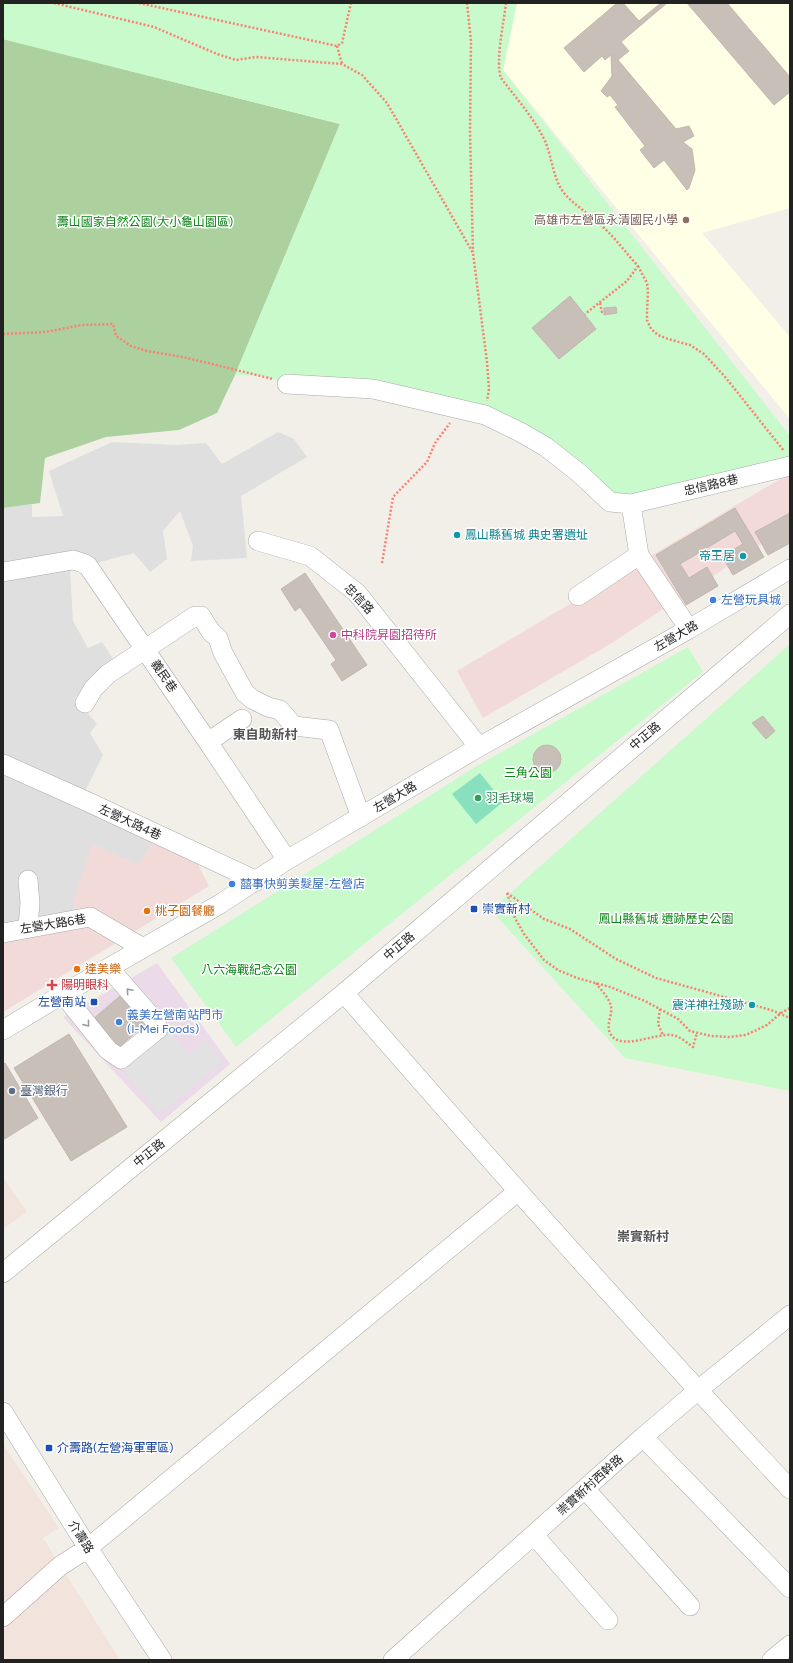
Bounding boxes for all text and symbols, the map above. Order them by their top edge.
place label: 高雄市左營區永清國民小學 [534,213,678,227]
park label: 壽山國家自然公園(大小龜山園區) [57,215,233,229]
marker: 高雄市左營區永清國民小學 [681,215,691,225]
street label: 忠信路8巷 [682,472,740,498]
place label: 鳳山縣舊城 典史署遺址 [465,528,588,542]
marker: 鳳山縣舊城 典史署遺址 [452,530,462,540]
place label: 帝王居 [699,549,735,563]
marker: 帝王居 [738,551,748,561]
street label: 忠信路 [342,581,376,617]
place label: 左營玩具城 [721,593,781,607]
marker: 左營玩具城 [708,595,718,605]
street label: 左營大路 [652,618,700,654]
place label: 中科院昇園招待所 [341,628,437,642]
marker: 中科院昇園招待所 [328,630,338,640]
street label: 義民巷 [148,657,180,695]
street label: 中正路 [627,719,663,753]
district label: 東自助新村 [232,727,298,742]
park label: 三角公園 [504,766,552,780]
street label: 左營大路 [371,779,419,815]
place label: 羽毛球場 [486,791,534,805]
marker: 羽毛球場 [473,793,483,803]
street label: 左營大路4巷 [96,801,164,843]
place label: 囍事快剪美髮屋-左營店 [240,877,365,891]
marker: 囍事快剪美髮屋-左營店 [227,879,237,889]
place label: 崇實新村 [482,902,531,916]
place label: 桃子園餐廳 [155,904,215,918]
marker: 崇實新村 [469,904,479,914]
marker: 桃子園餐廳 [142,906,152,916]
street label: 左營大路6巷 [19,912,87,936]
park label: 鳳山縣舊城 遺跡歷史公園 [599,912,733,926]
street label: 中正路 [381,929,417,963]
place label: 達美樂 [85,962,121,976]
park label: 八六海戰紀念公園 [201,963,297,977]
marker: 達美樂 [72,964,82,974]
place label: 陽明眼科 [61,978,109,992]
marker: 陽明眼科 [46,979,58,991]
one-way arrow [127,989,134,996]
place label: 左營南站 [38,995,86,1009]
marker: 左營南站 [89,997,99,1007]
place label: 震洋神社殘跡 [672,998,744,1012]
marker: 震洋神社殘跡 [747,1000,757,1010]
place label: 義美左營南站門市 (I-Mei Foods) [127,1008,223,1036]
marker: 義美左營南站門市 (I-Mei Foods) [114,1017,124,1027]
one-way arrow [83,1020,90,1027]
place label: 臺灣銀行 [20,1084,68,1098]
marker: 臺灣銀行 [7,1086,17,1096]
street label: 中正路 [131,1136,167,1170]
district label: 崇實新村 [617,1229,669,1244]
place label: 介壽路(左營海軍軍區) [57,1441,173,1455]
marker: 介壽路(左營海軍軍區) [44,1443,54,1453]
street label: 崇實新村西幹路 [554,1452,626,1518]
street label: 介壽路 [66,1518,96,1556]

